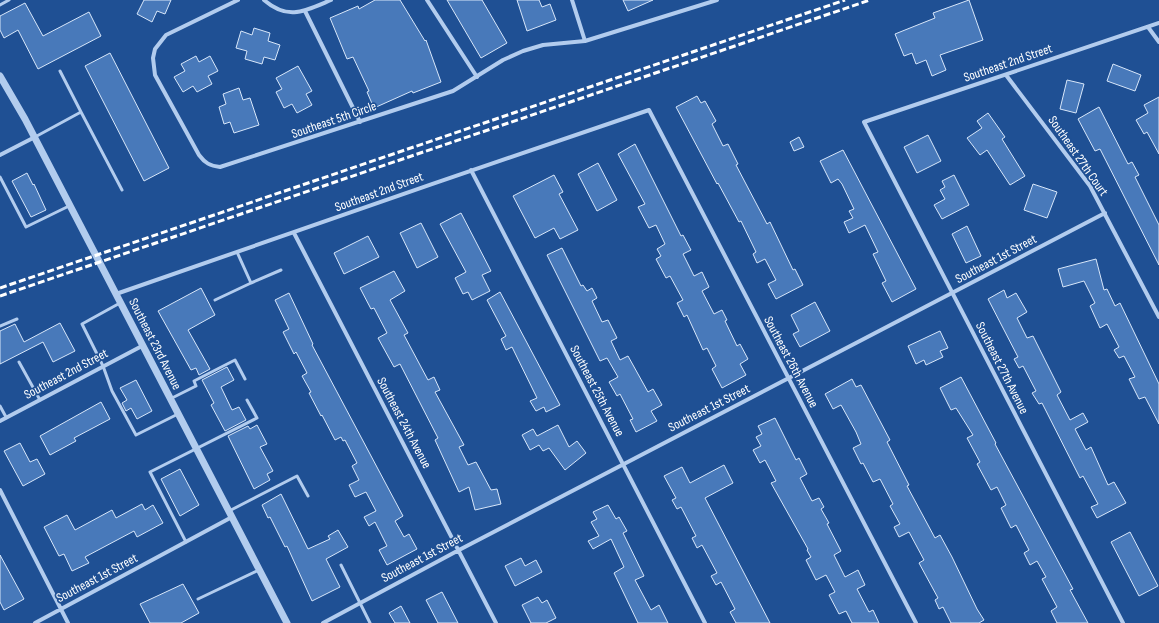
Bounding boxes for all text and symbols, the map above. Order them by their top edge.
street label: Southeast 2nd Street [962,40,1054,86]
street label: Southeast 5th Circle [289,98,379,142]
street label: Southeast 27th Court [1044,113,1112,199]
street label: Southeast 2nd Street [333,169,425,215]
street label: Southeast 1st Street [953,231,1039,287]
street label: Southeast 23rd Avenue [125,296,185,392]
street label: Southeast 26th Avenue [760,314,822,410]
street label: Southeast 27th Avenue [972,319,1032,417]
street label: Southeast 25th Avenue [566,343,628,439]
street label: Southeast 2nd Street [21,345,111,403]
street label: Southeast 24th Avenue [373,375,435,471]
street label: Southeast 1st Street [665,381,753,435]
street label: Southeast 1st Street [379,530,465,586]
street label: Southeast 1st Street [54,550,140,606]

